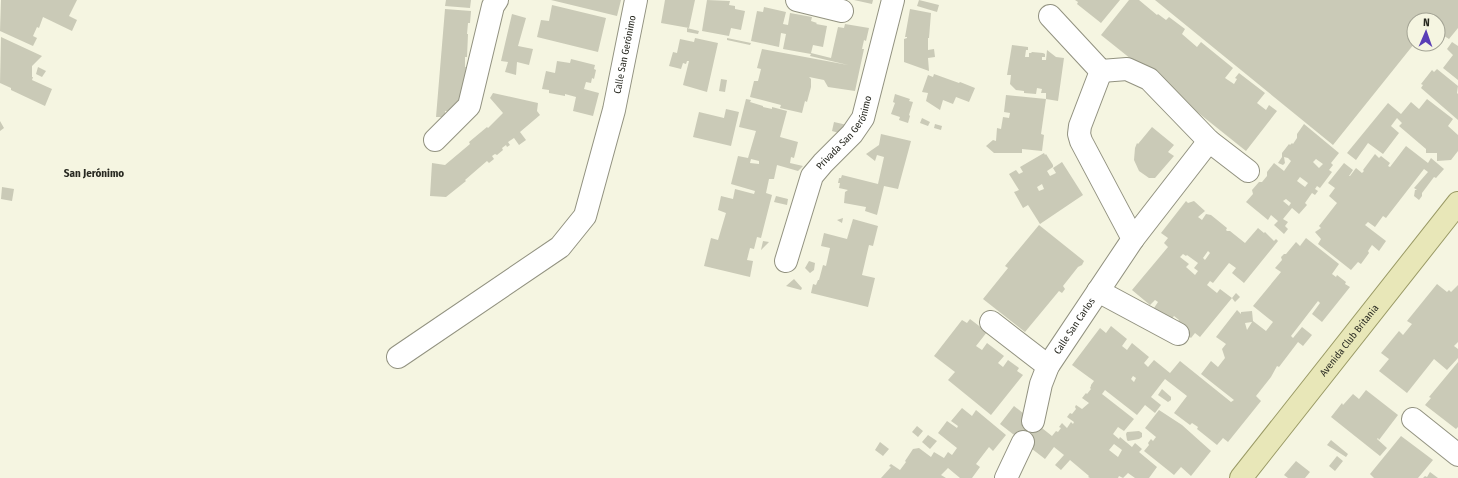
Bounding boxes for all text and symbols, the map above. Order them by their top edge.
north arrow [1406,12,1446,52]
street label: Calle San Gerónimo [611,14,639,95]
text: N [1423,16,1430,29]
street label: Privada San Gerónimo [814,94,874,172]
district label: San Jerónimo [64,167,124,180]
street label: Calle San Carlos [1051,296,1098,357]
street label: Avenida Club Britania [1317,302,1381,379]

